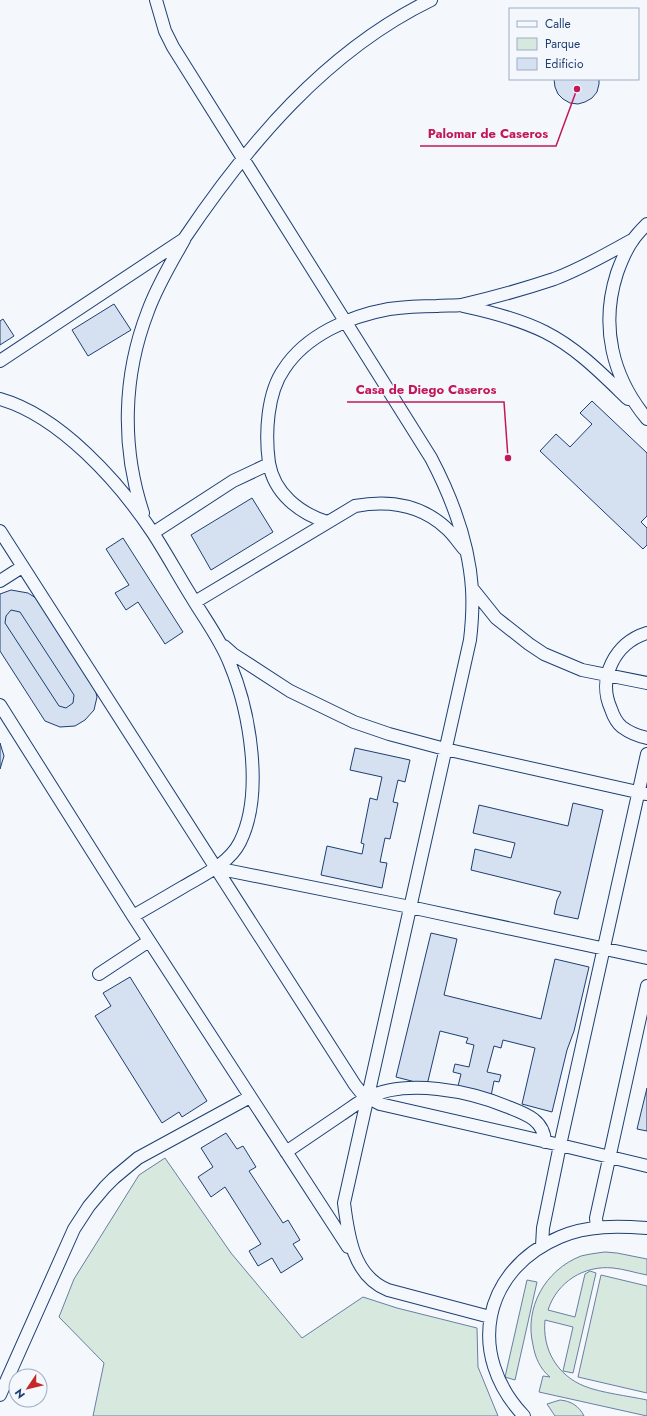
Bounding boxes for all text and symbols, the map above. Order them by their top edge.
legend [509,8,639,80]
text: Calle [545,15,571,33]
text: Parque [545,35,580,53]
text: Edificio [545,55,584,73]
callout: Palomar de Caseros [420,121,556,146]
text: Palomar de Caseros [428,124,548,143]
callout: Casa de Diego Caseros [347,377,504,402]
text: Casa de Diego Caseros [356,380,496,399]
north arrow [8,1368,48,1408]
text: N [11,1386,29,1402]

